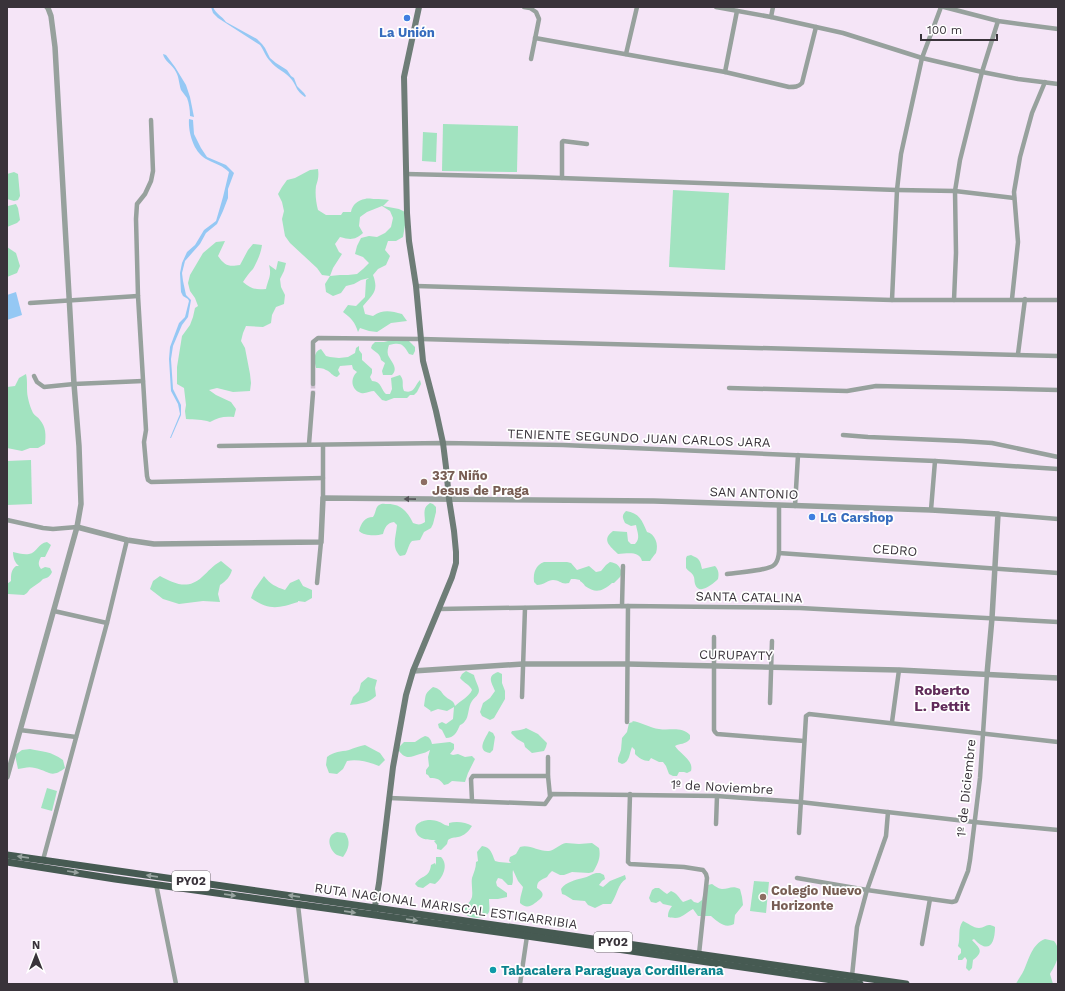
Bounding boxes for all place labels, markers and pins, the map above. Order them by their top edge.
marker: La Unión [402,13,412,23]
place label: La Unión [379,25,435,40]
place label: 337 Niño Jesus de Praga [432,468,530,498]
marker: 337 Niño Jesus de Praga [419,477,429,487]
place label: LG Carshop [820,510,893,525]
marker: LG Carshop [807,512,817,522]
place label: Colegio Nuevo Horizonte [771,883,862,913]
marker: Colegio Nuevo Horizonte [758,892,768,902]
place label: Tabacalera Paraguaya Cordillerana [501,963,724,978]
marker: Tabacalera Paraguaya Cordillerana [488,965,498,975]

